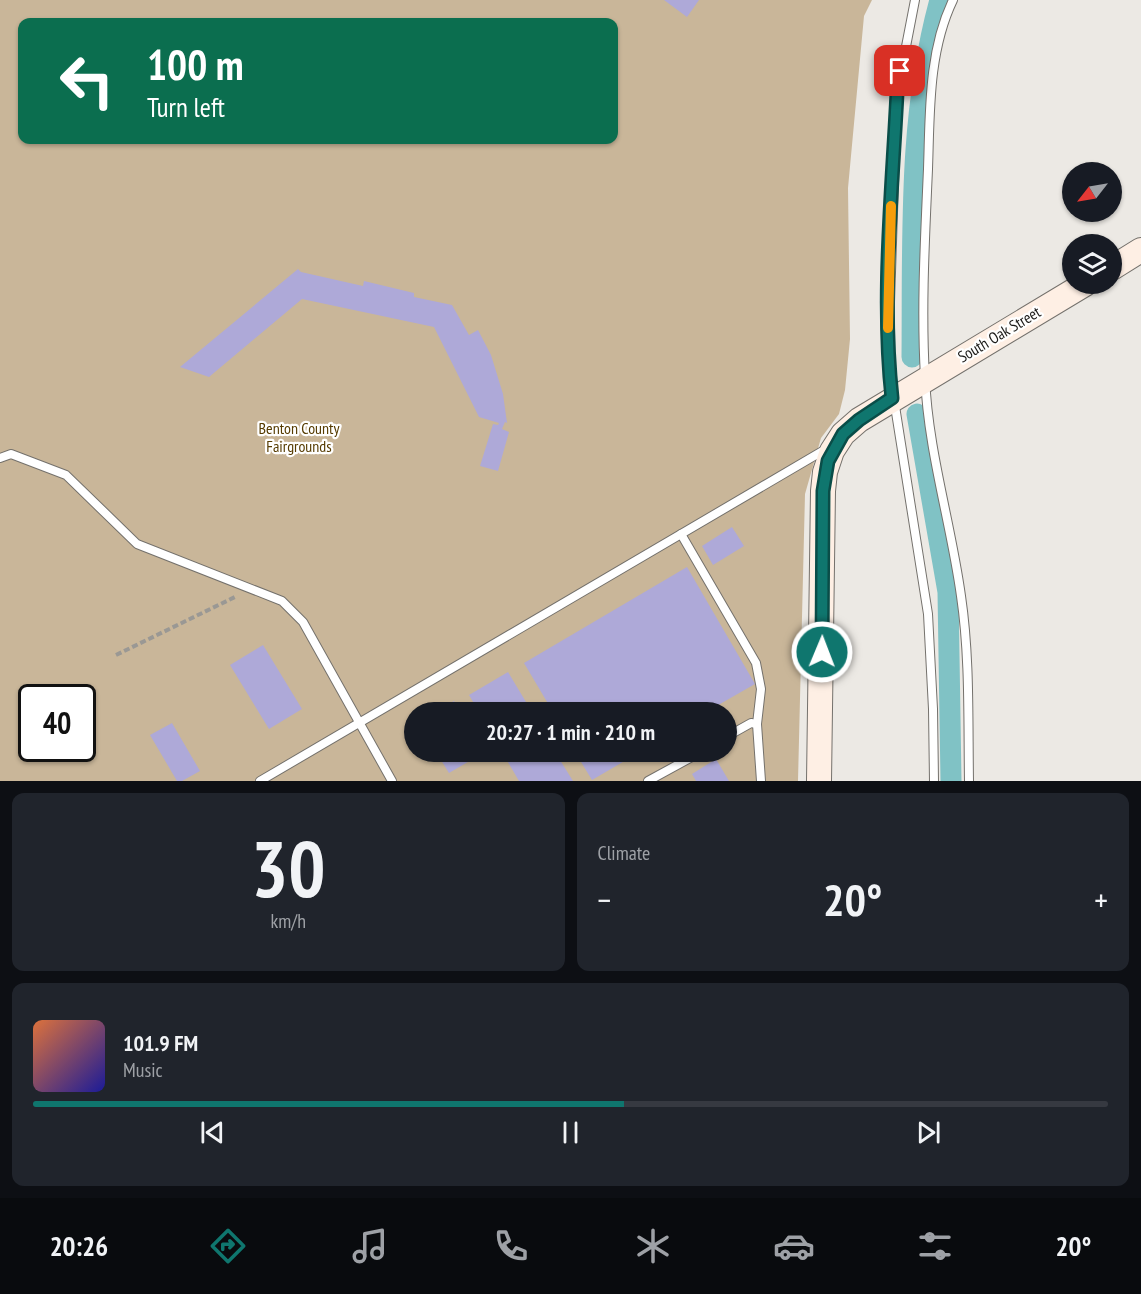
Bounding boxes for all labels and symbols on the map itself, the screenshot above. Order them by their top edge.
pin [874,45,925,96]
north arrow [1062,162,1122,222]
street label: South Oak Street [954,301,1045,367]
park label: Benton County Fairgrounds [259,418,339,456]
position arrow [790,620,854,684]
speed limit sign: 40 [18,684,96,762]

